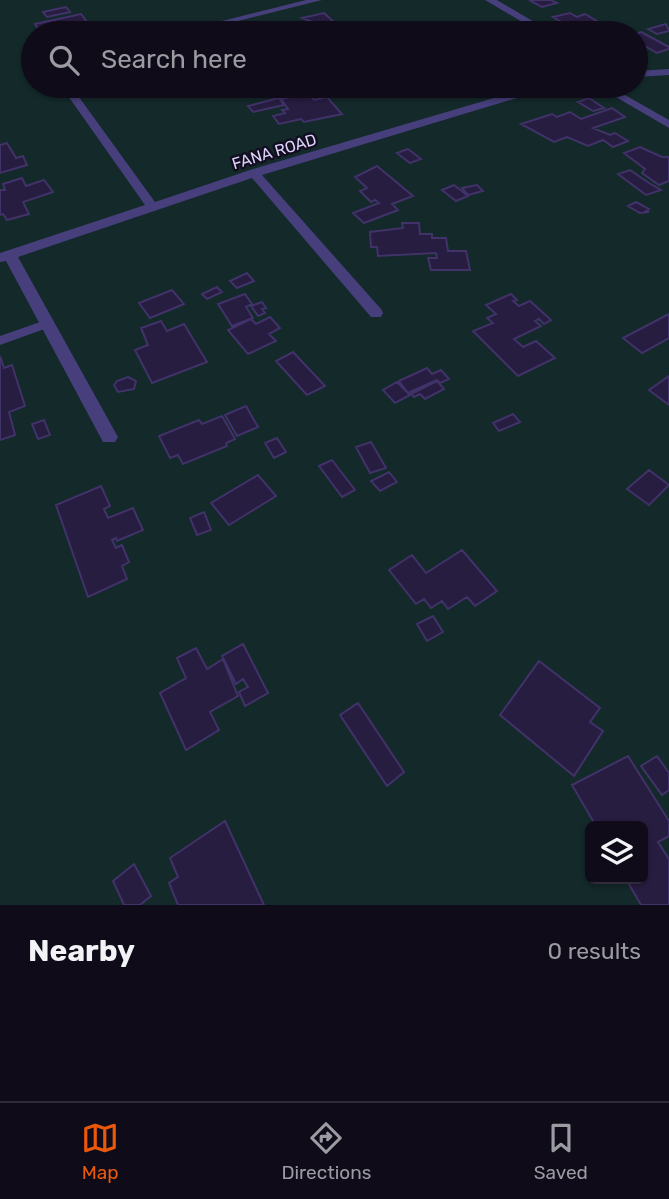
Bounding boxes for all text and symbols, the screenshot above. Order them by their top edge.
search box [21,21,648,98]
icon: search [45,41,83,79]
text: Search here [101,44,247,75]
street label: FANA ROAD [230,130,319,173]
map controls [585,821,648,884]
button: layers [585,821,648,884]
text: Nearby [28,933,135,969]
text: 0 results [547,937,641,965]
tab: Map [81,1119,119,1184]
tab: Directions [281,1119,371,1184]
tab: Saved [534,1119,588,1184]

